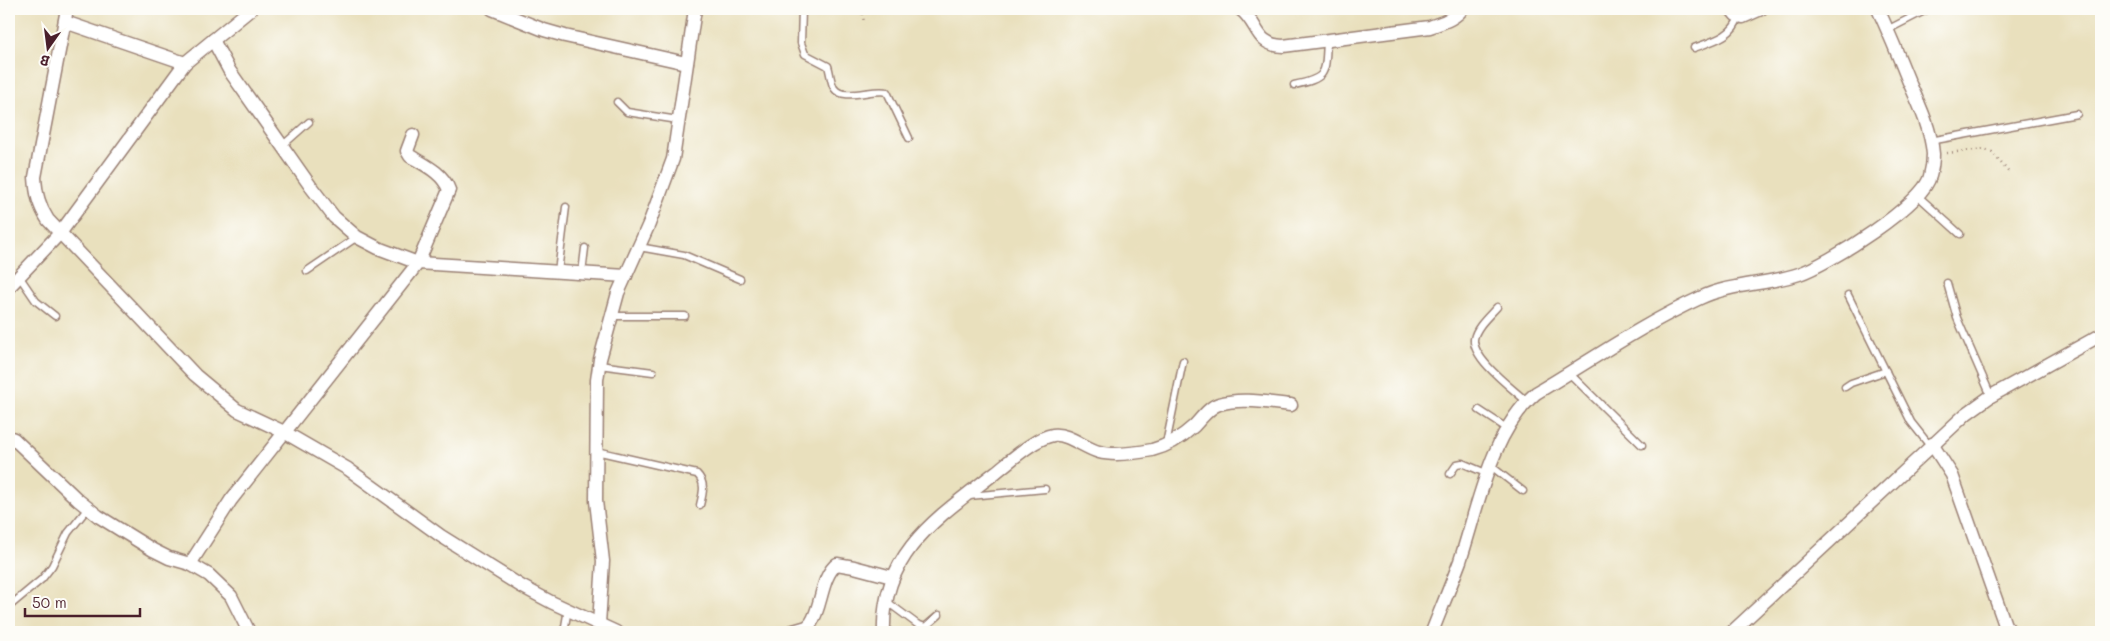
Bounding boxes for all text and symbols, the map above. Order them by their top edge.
north arrow [22,22,72,72]
text: B [38,51,52,71]
scale bar [25,586,140,618]
text: 50 m [32,592,67,612]

